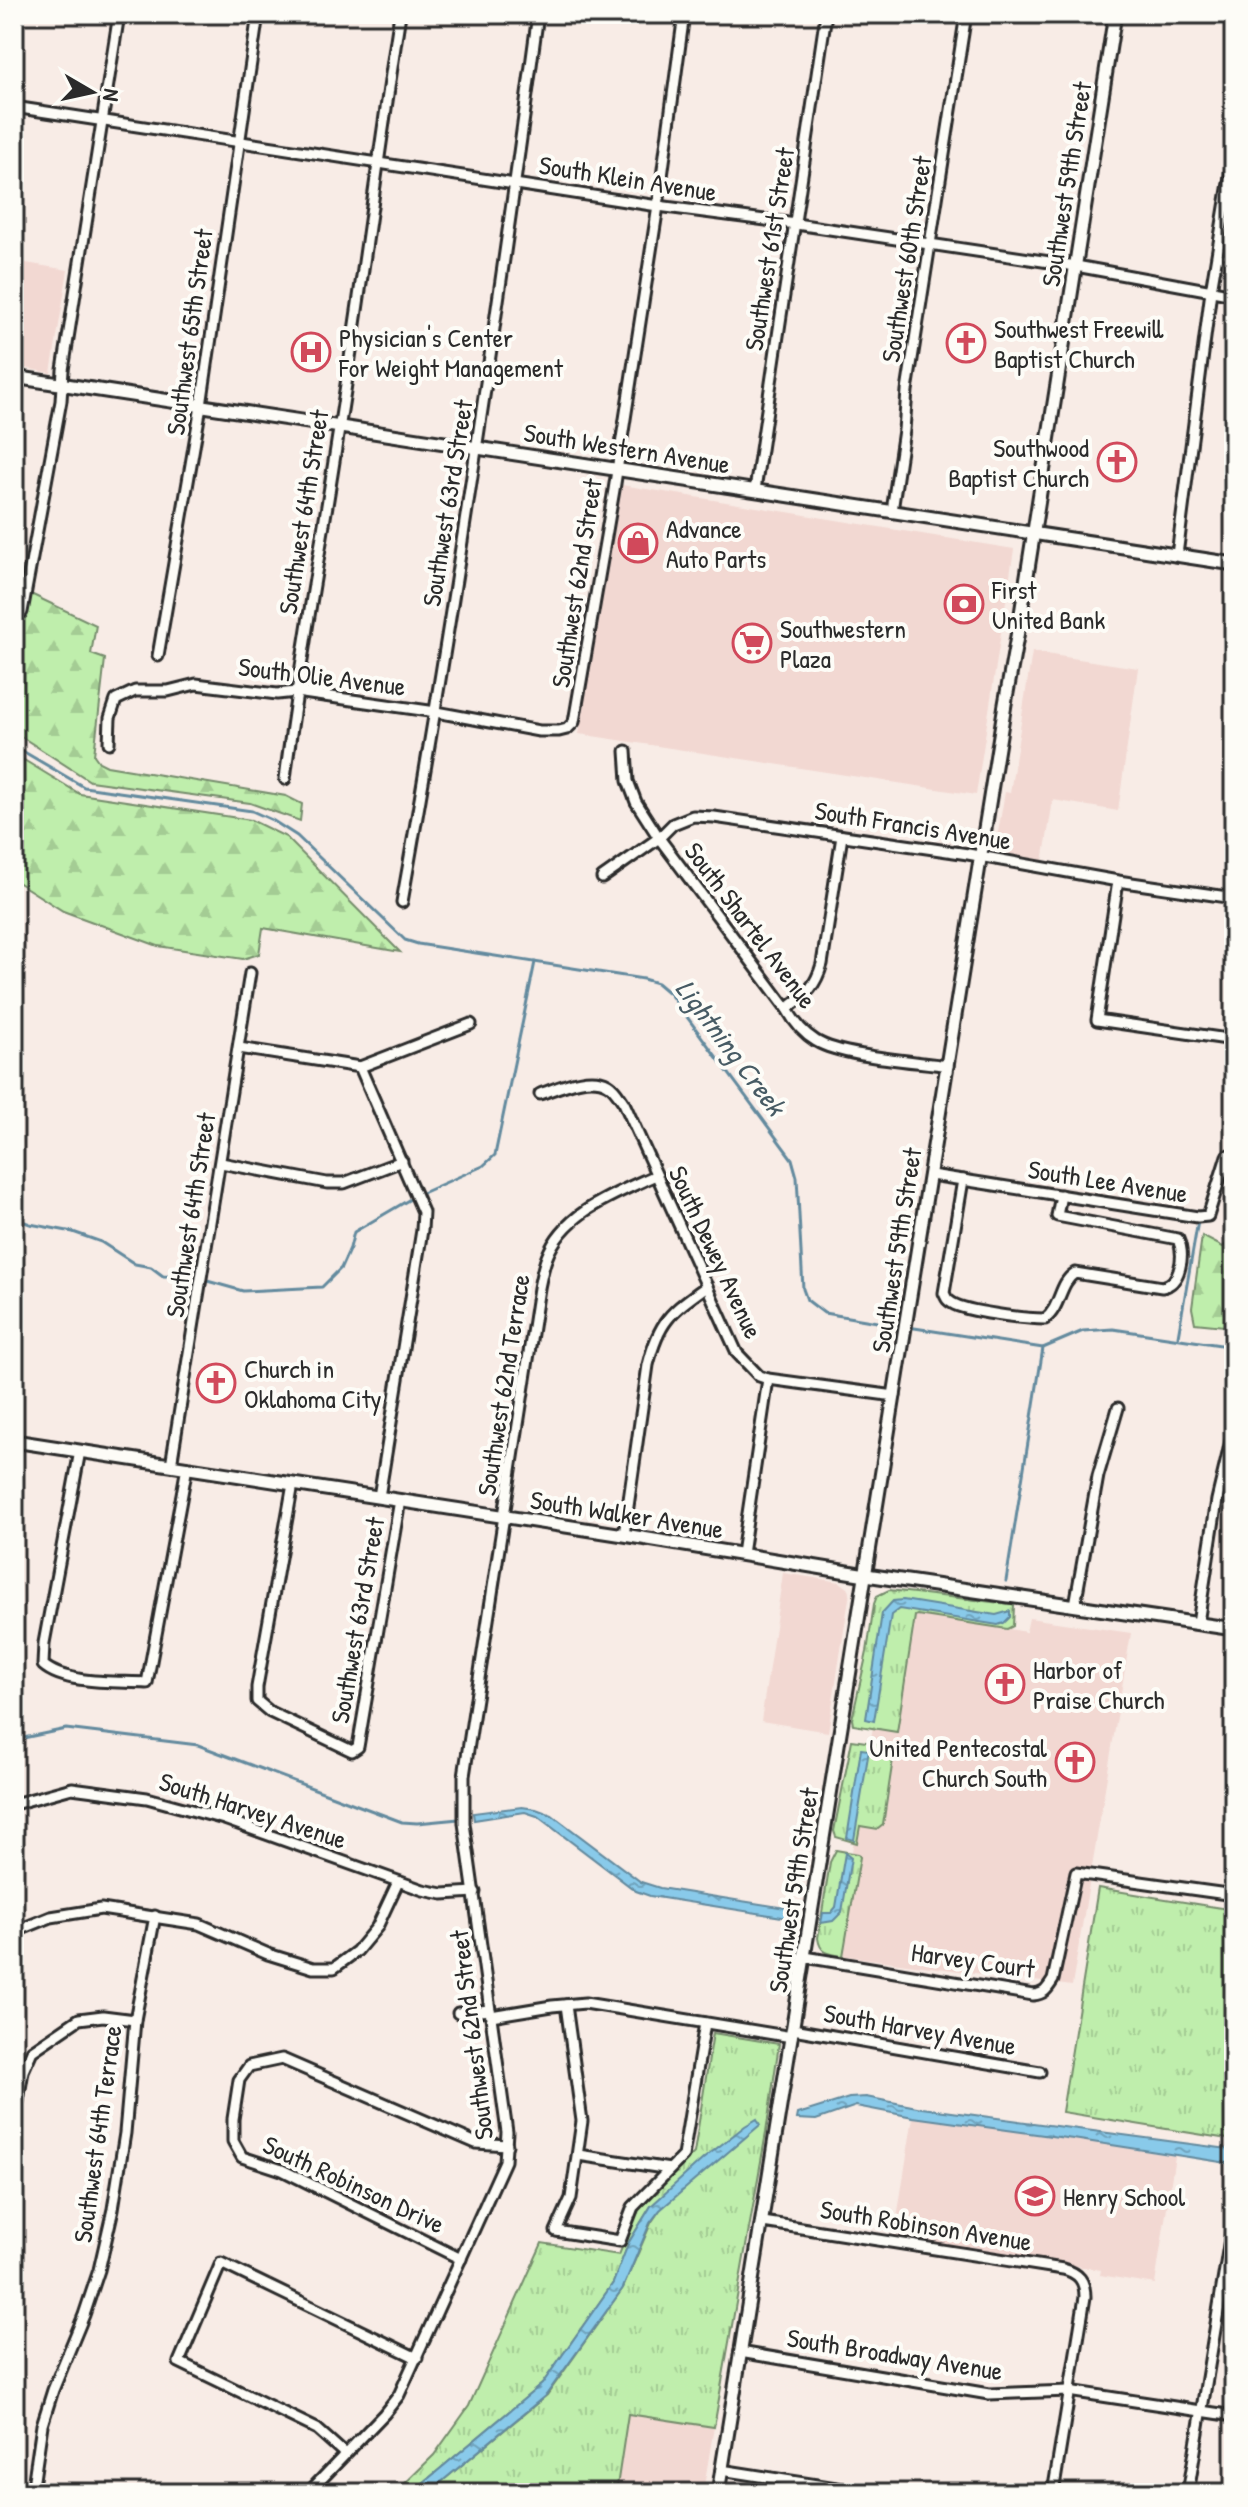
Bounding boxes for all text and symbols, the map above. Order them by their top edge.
north arrow [52,52,132,132]
street label: Southwest 59th Street [1033,78,1100,289]
text: N [96,87,127,104]
street label: Southwest 61st Street [736,144,803,353]
street label: South Klein Avenue [537,147,719,209]
street label: Southwest 60th Street [872,152,940,365]
street label: Southwest 65th Street [157,226,221,437]
place label: Southwest Freewill Baptist Church [994,311,1164,376]
place label: Physician's Center For Weight Management [338,320,564,385]
church icon: Southwest Freewill Baptist Church [945,322,987,364]
hospital icon: Physician's Center For Weight Management [290,331,332,373]
street label: Southwest 63rd Street [413,396,481,609]
street label: Southwest 64th Street [270,406,337,617]
street label: South Western Avenue [522,414,732,482]
place label: Southwood Baptist Church [948,430,1089,495]
church icon: Southwood Baptist Church [1096,441,1138,483]
street label: Southwest 62nd Street [542,475,610,690]
place label: Advance Auto Parts [666,511,766,576]
shop icon: Advance Auto Parts [617,522,659,564]
place label: First United Bank [991,572,1105,637]
bank icon: First United Bank [943,583,985,625]
place label: Southwestern Plaza [780,611,906,676]
supermarket icon: Southwestern Plaza [731,622,773,664]
street label: South Olie Avenue [236,648,408,704]
street label: South Francis Avenue [812,792,1014,858]
street label: South Shartel Avenue [677,835,825,1015]
water label: Lightning Creek [667,971,796,1125]
street label: Southwest 64th Street [157,1109,224,1320]
street label: Southwest 59th Street [863,1144,930,1355]
street label: South Lee Avenue [1026,1151,1190,1211]
street label: South Dewey Avenue [661,1160,771,1344]
street label: Southwest 62nd Terrace [468,1272,538,1498]
place label: Church in Oklahoma City [244,1351,382,1416]
church icon: Church in Oklahoma City [195,1362,237,1404]
street label: South Walker Avenue [528,1481,726,1547]
street label: Southwest 63rd Street [322,1513,393,1726]
place label: Harbor of Praise Church [1033,1652,1165,1717]
church icon: Harbor of Praise Church [984,1663,1026,1705]
place label: United Pentecostal Church South [869,1730,1047,1795]
church icon: United Pentecostal Church South [1054,1741,1096,1783]
street label: South Harvey Avenue [155,1763,351,1857]
street label: Southwest 59th Street [760,1784,827,1995]
street label: Southwest 62nd Street [441,1927,501,2142]
street label: Harvey Court [909,1934,1038,1986]
street label: South Harvey Avenue [821,1995,1019,2063]
street label: Southwest 64th Terrace [64,2023,130,2245]
street label: South Robinson Drive [258,2127,450,2241]
school or university icon: Henry School [1014,2175,1056,2217]
place label: Henry School [1063,2179,1185,2214]
street label: South Robinson Avenue [818,2191,1034,2259]
street label: South Broadway Avenue [785,2320,1005,2388]

